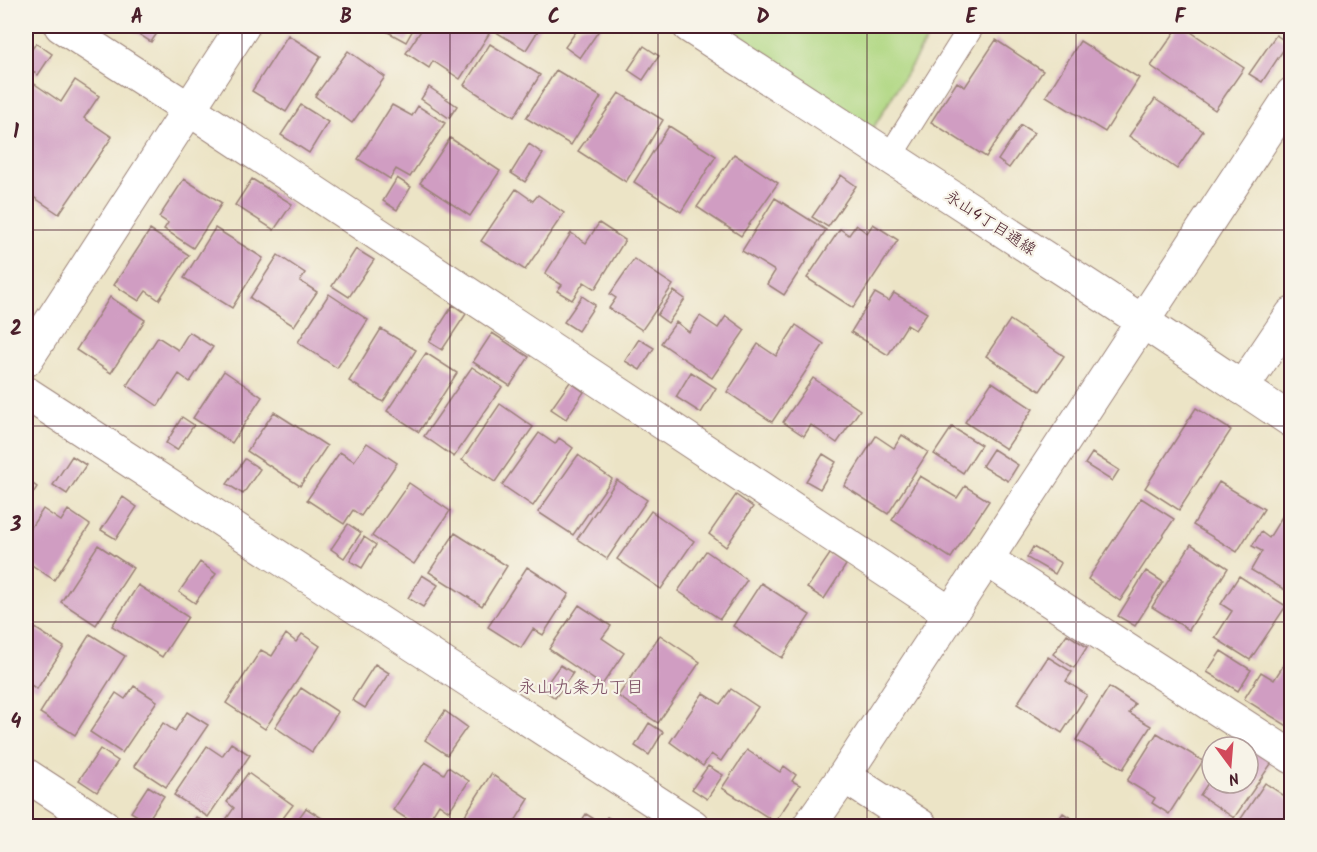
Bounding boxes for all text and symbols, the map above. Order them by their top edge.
text: A [131,2,143,34]
text: B [340,2,352,34]
text: C [548,2,560,34]
text: D [756,2,770,34]
text: E [965,2,977,34]
text: F [1175,2,1187,34]
text: 1 [13,117,19,149]
street label: 永山4丁目通線 [939,184,1041,262]
text: 2 [10,314,22,346]
text: 3 [10,510,22,542]
district label: 永山九条九丁目 [518,674,644,703]
text: 4 [11,707,22,739]
north arrow [1200,735,1260,795]
text: N [1225,765,1242,791]

